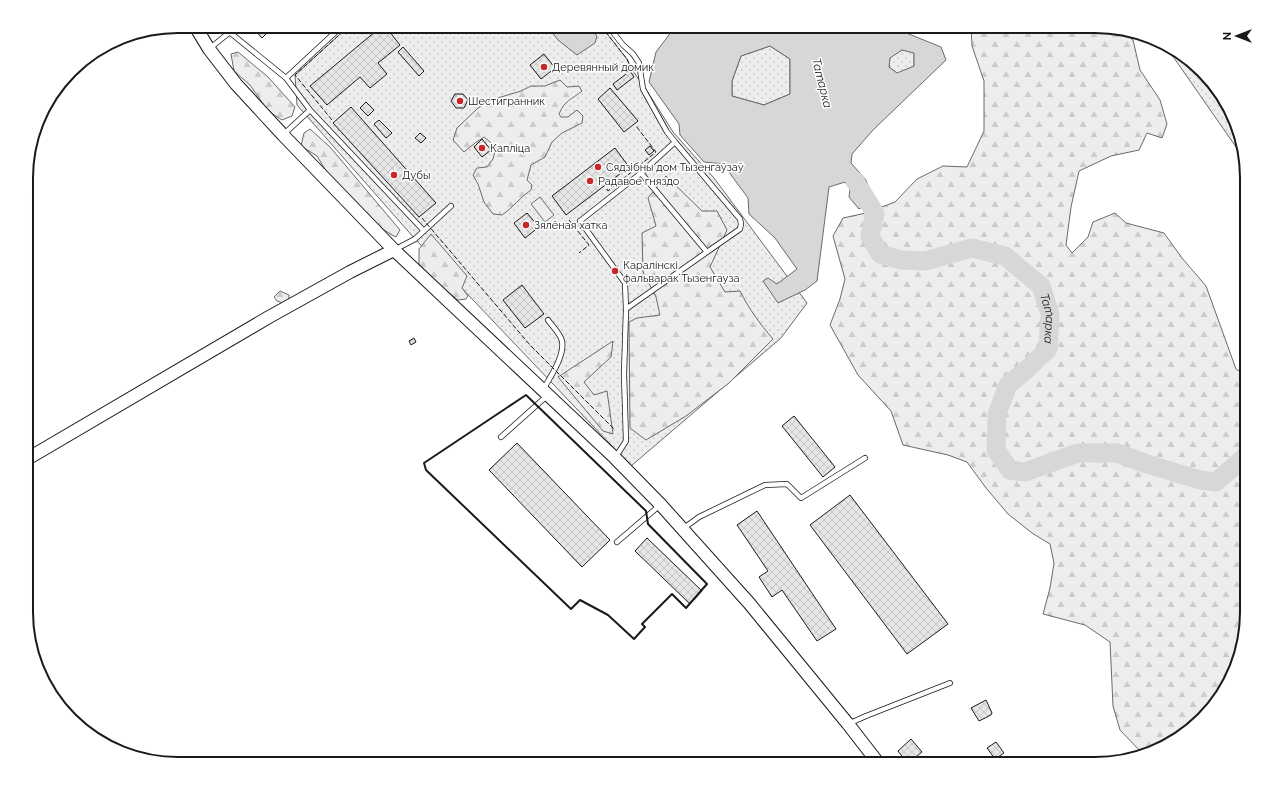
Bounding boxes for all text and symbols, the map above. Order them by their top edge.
north arrow [1217,16,1257,56]
text: N [1221,32,1234,40]
water label: Татарка [809,57,835,109]
place label: Деревянный домик [552,61,654,74]
marker: Деревянный домик [539,62,549,72]
place label: Шестигранник [468,95,545,108]
marker: Шестигранник [455,96,465,106]
place label: Капліца [490,142,530,155]
marker: Капліца [477,143,487,153]
place label: Сядзібны дом Тызенгаўзаў [606,161,744,174]
marker: Сядзібны дом Тызенгаўзаў [593,162,603,172]
place label: Дубы [402,169,430,182]
marker: Дубы [389,170,399,180]
place label: Радавое гняздо [598,175,680,188]
marker: Радавое гняздо [585,176,595,186]
place label: Зялёная хатка [534,219,608,232]
marker: Зялёная хатка [521,220,531,230]
place label: Каралінскі фальварак Тызенгауза [623,259,740,285]
marker: Каралінскі фальварак Тызенгауза [610,266,620,276]
water label: Татарка [1037,292,1057,344]

